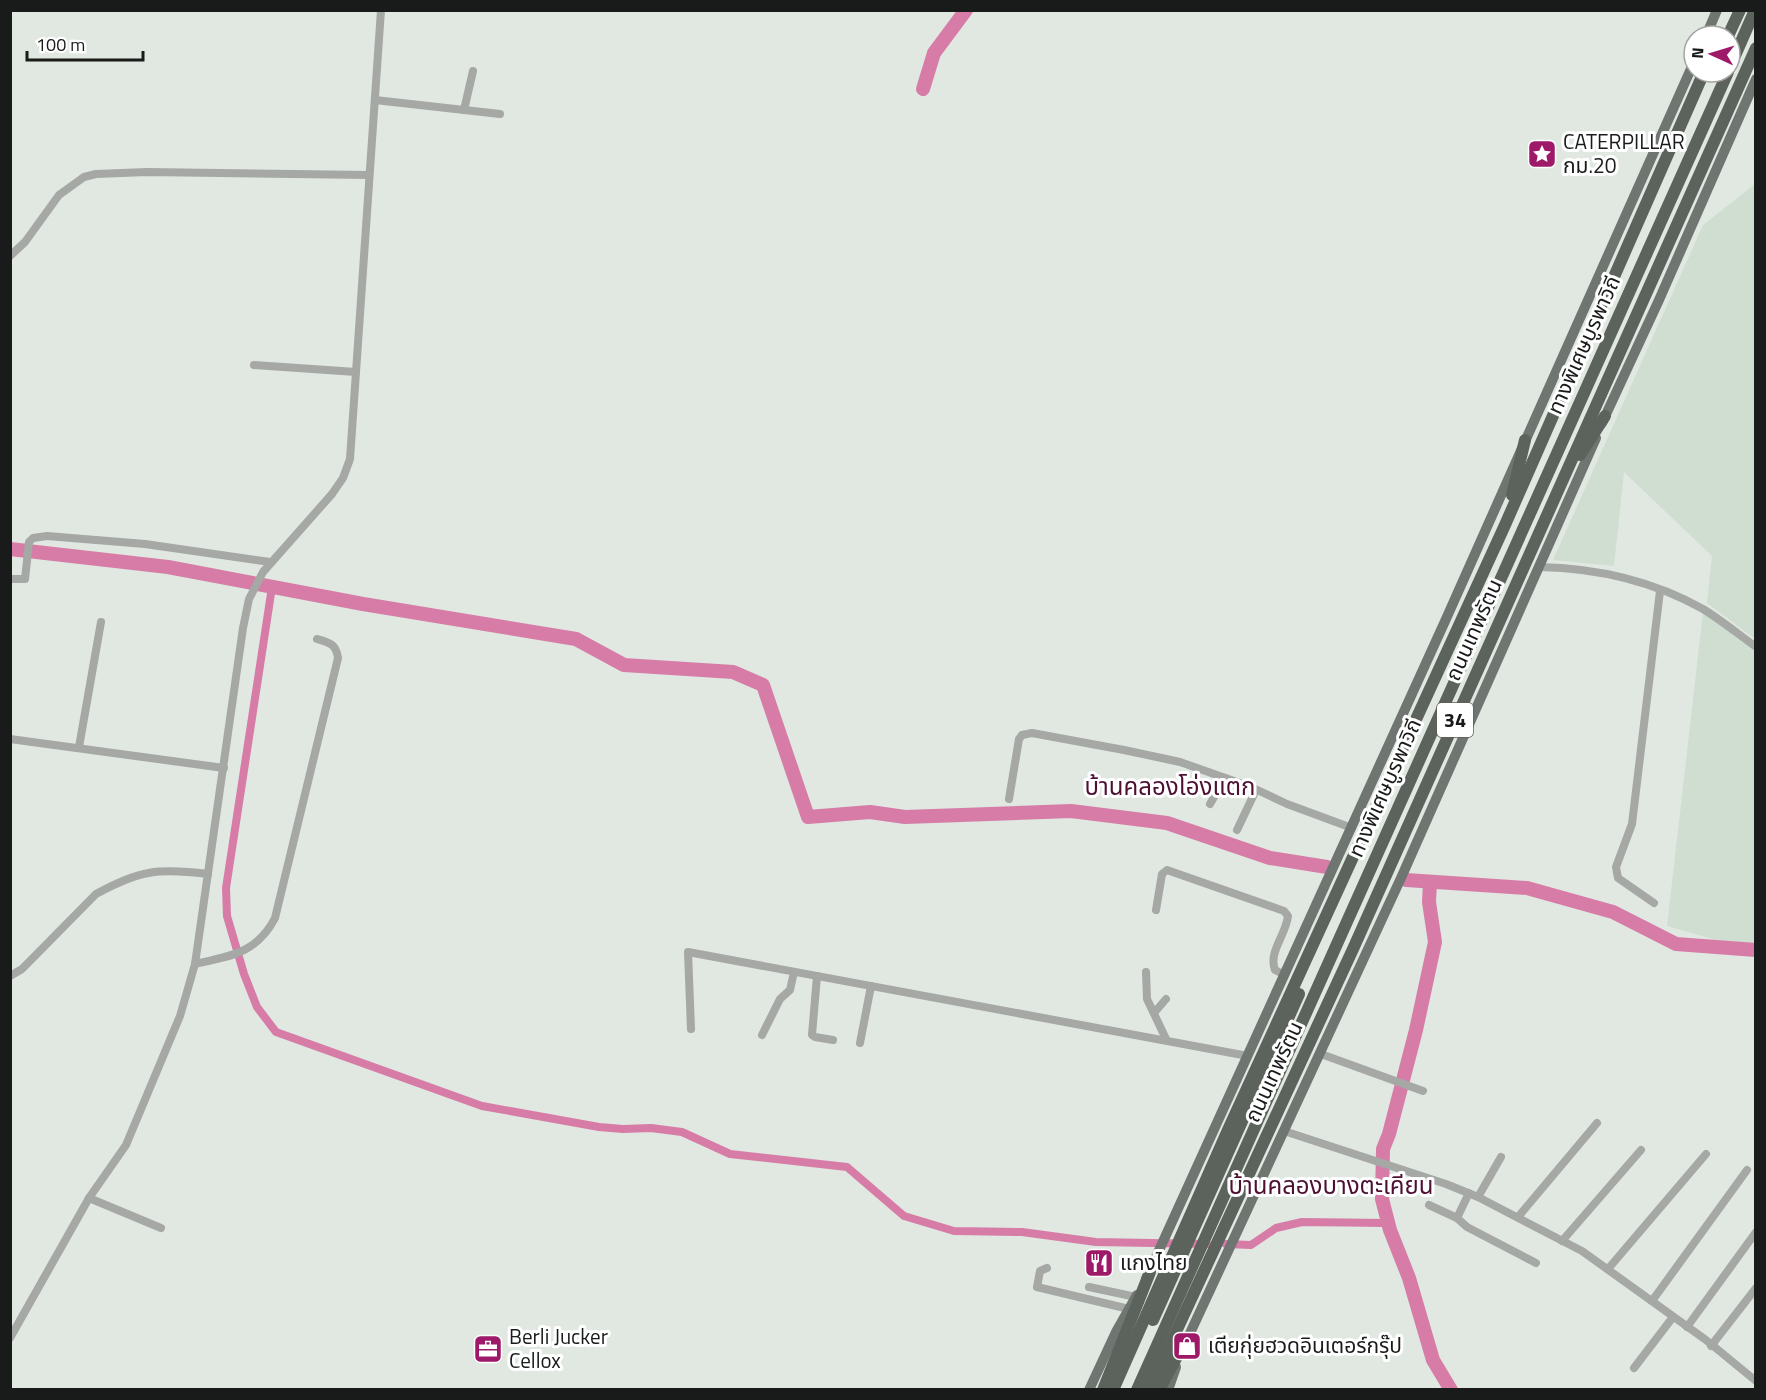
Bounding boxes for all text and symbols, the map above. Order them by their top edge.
scale bar [27,24,142,62]
north arrow [1682,24,1742,84]
text: 100 m [36,31,85,58]
text: N [1685,47,1709,59]
place label: CATERPILLAR กม.20 [1563,125,1685,181]
place icon: CATERPILLAR กม.20 [1526,138,1558,170]
street label: ทางพิเศษบูรพาวิถี [1538,270,1628,419]
street label: ถนนเทพรัตน [1436,574,1510,686]
road number: 34 [1437,703,1473,737]
street label: ทางพิเศษบูรพาวิถี [1339,713,1429,862]
district label: บ้านคลองโอ่งแตก [1085,768,1255,804]
street label: ถนนเทพรัตน [1236,1016,1311,1127]
district label: บ้านคลองบางตะเคียน [1228,1167,1434,1203]
place label: แกงไทย [1120,1246,1187,1278]
restaurant icon: แกงไทย [1083,1247,1115,1279]
place label: Berli Jucker Cellox [509,1320,608,1376]
place label: เตียกุ่ยฮวดอินเตอร์กรุ๊ป [1208,1329,1402,1361]
shop icon: เตียกุ่ยฮวดอินเตอร์กรุ๊ป [1171,1330,1203,1362]
office icon: Berli Jucker Cellox [472,1333,504,1365]

